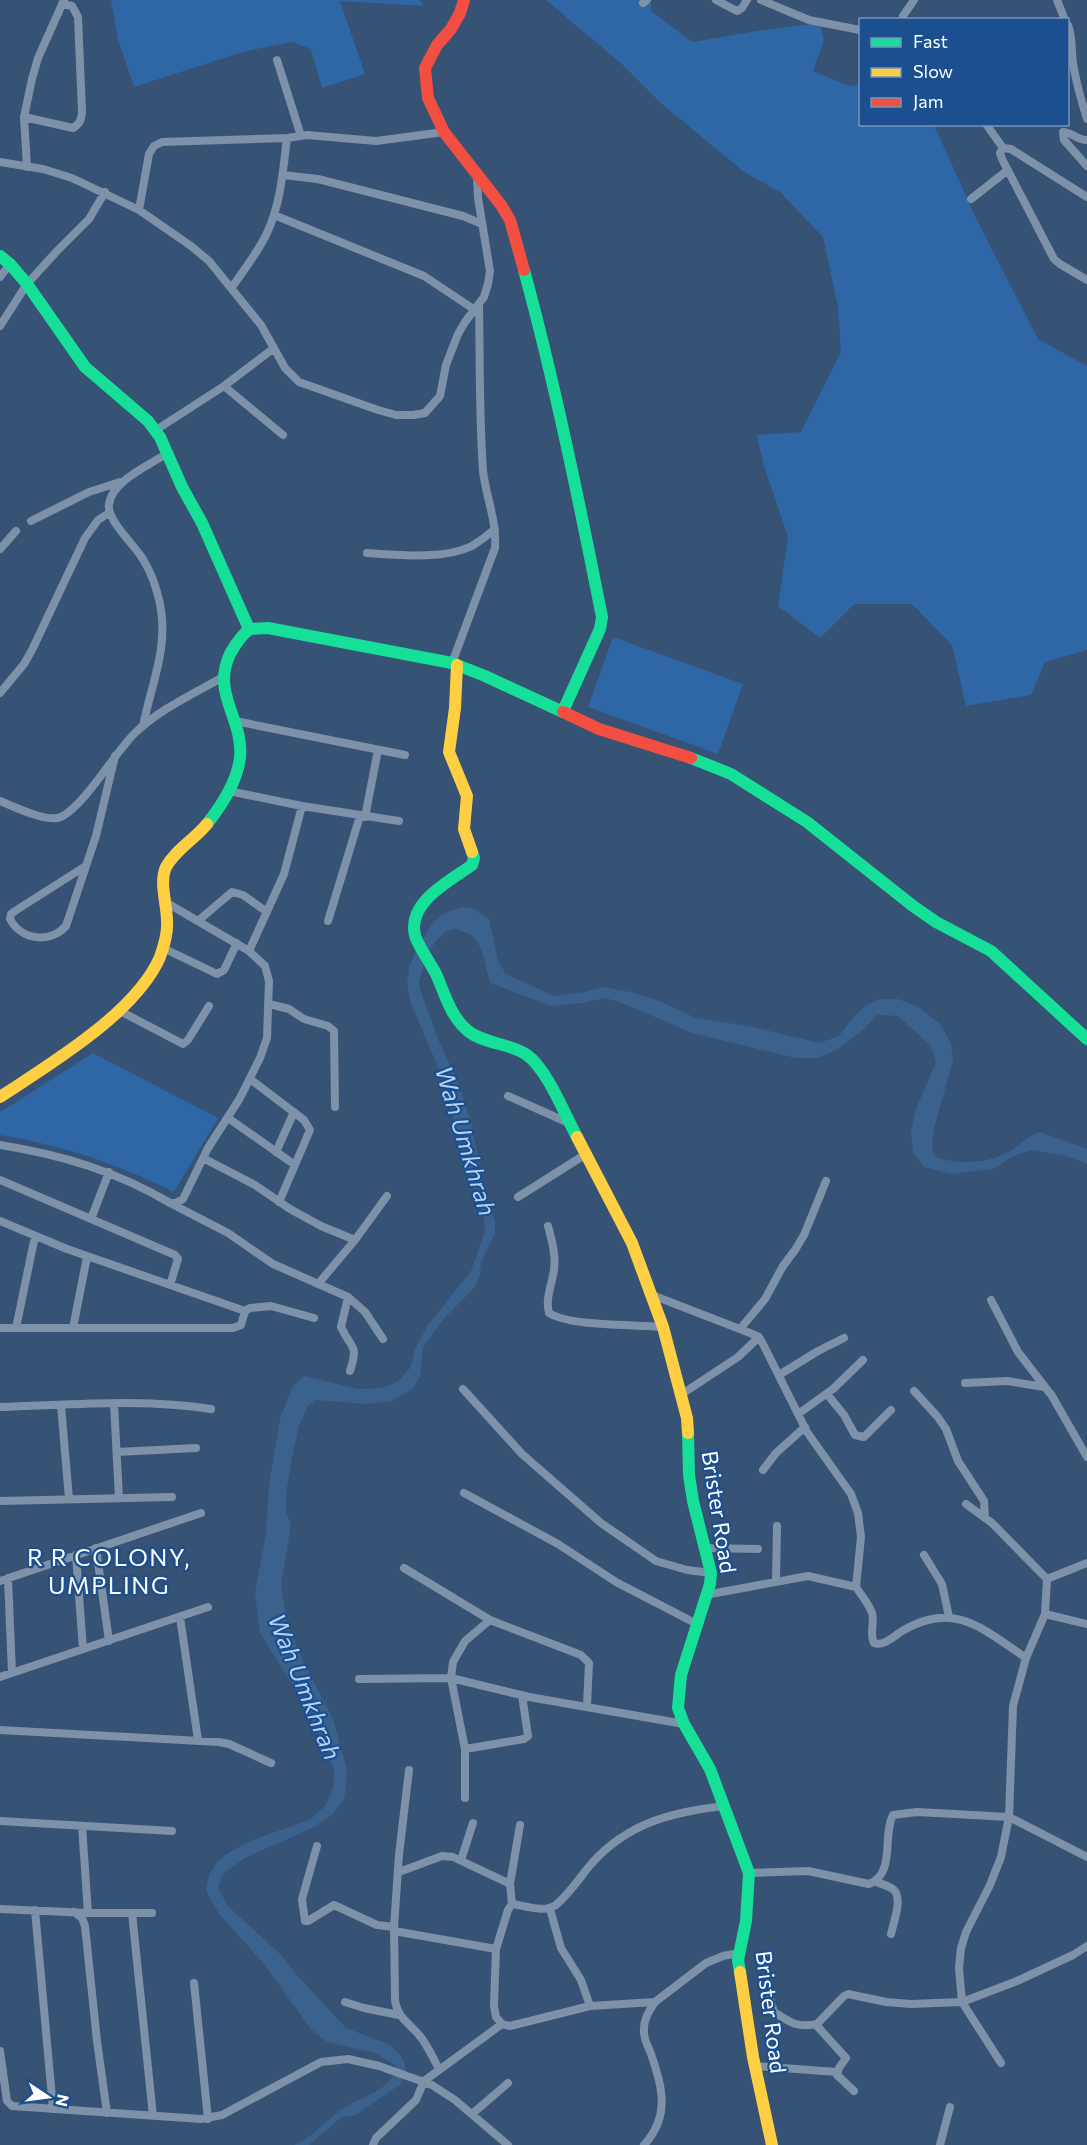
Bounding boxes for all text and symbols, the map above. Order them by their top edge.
legend [859,18,1069,126]
text: Fast [913,30,948,52]
text: Slow [913,60,953,82]
text: Jam [913,90,943,112]
water label: Wah Umkhrah [430,1062,503,1219]
street label: Brister Road [697,1449,742,1575]
district label: R R COLONY, UMPLING [27,1542,191,1599]
water label: Wah Umkhrah [263,1609,348,1764]
street label: Brister Road [751,1949,792,2075]
north arrow [18,2067,78,2127]
text: N [52,2093,74,2108]

